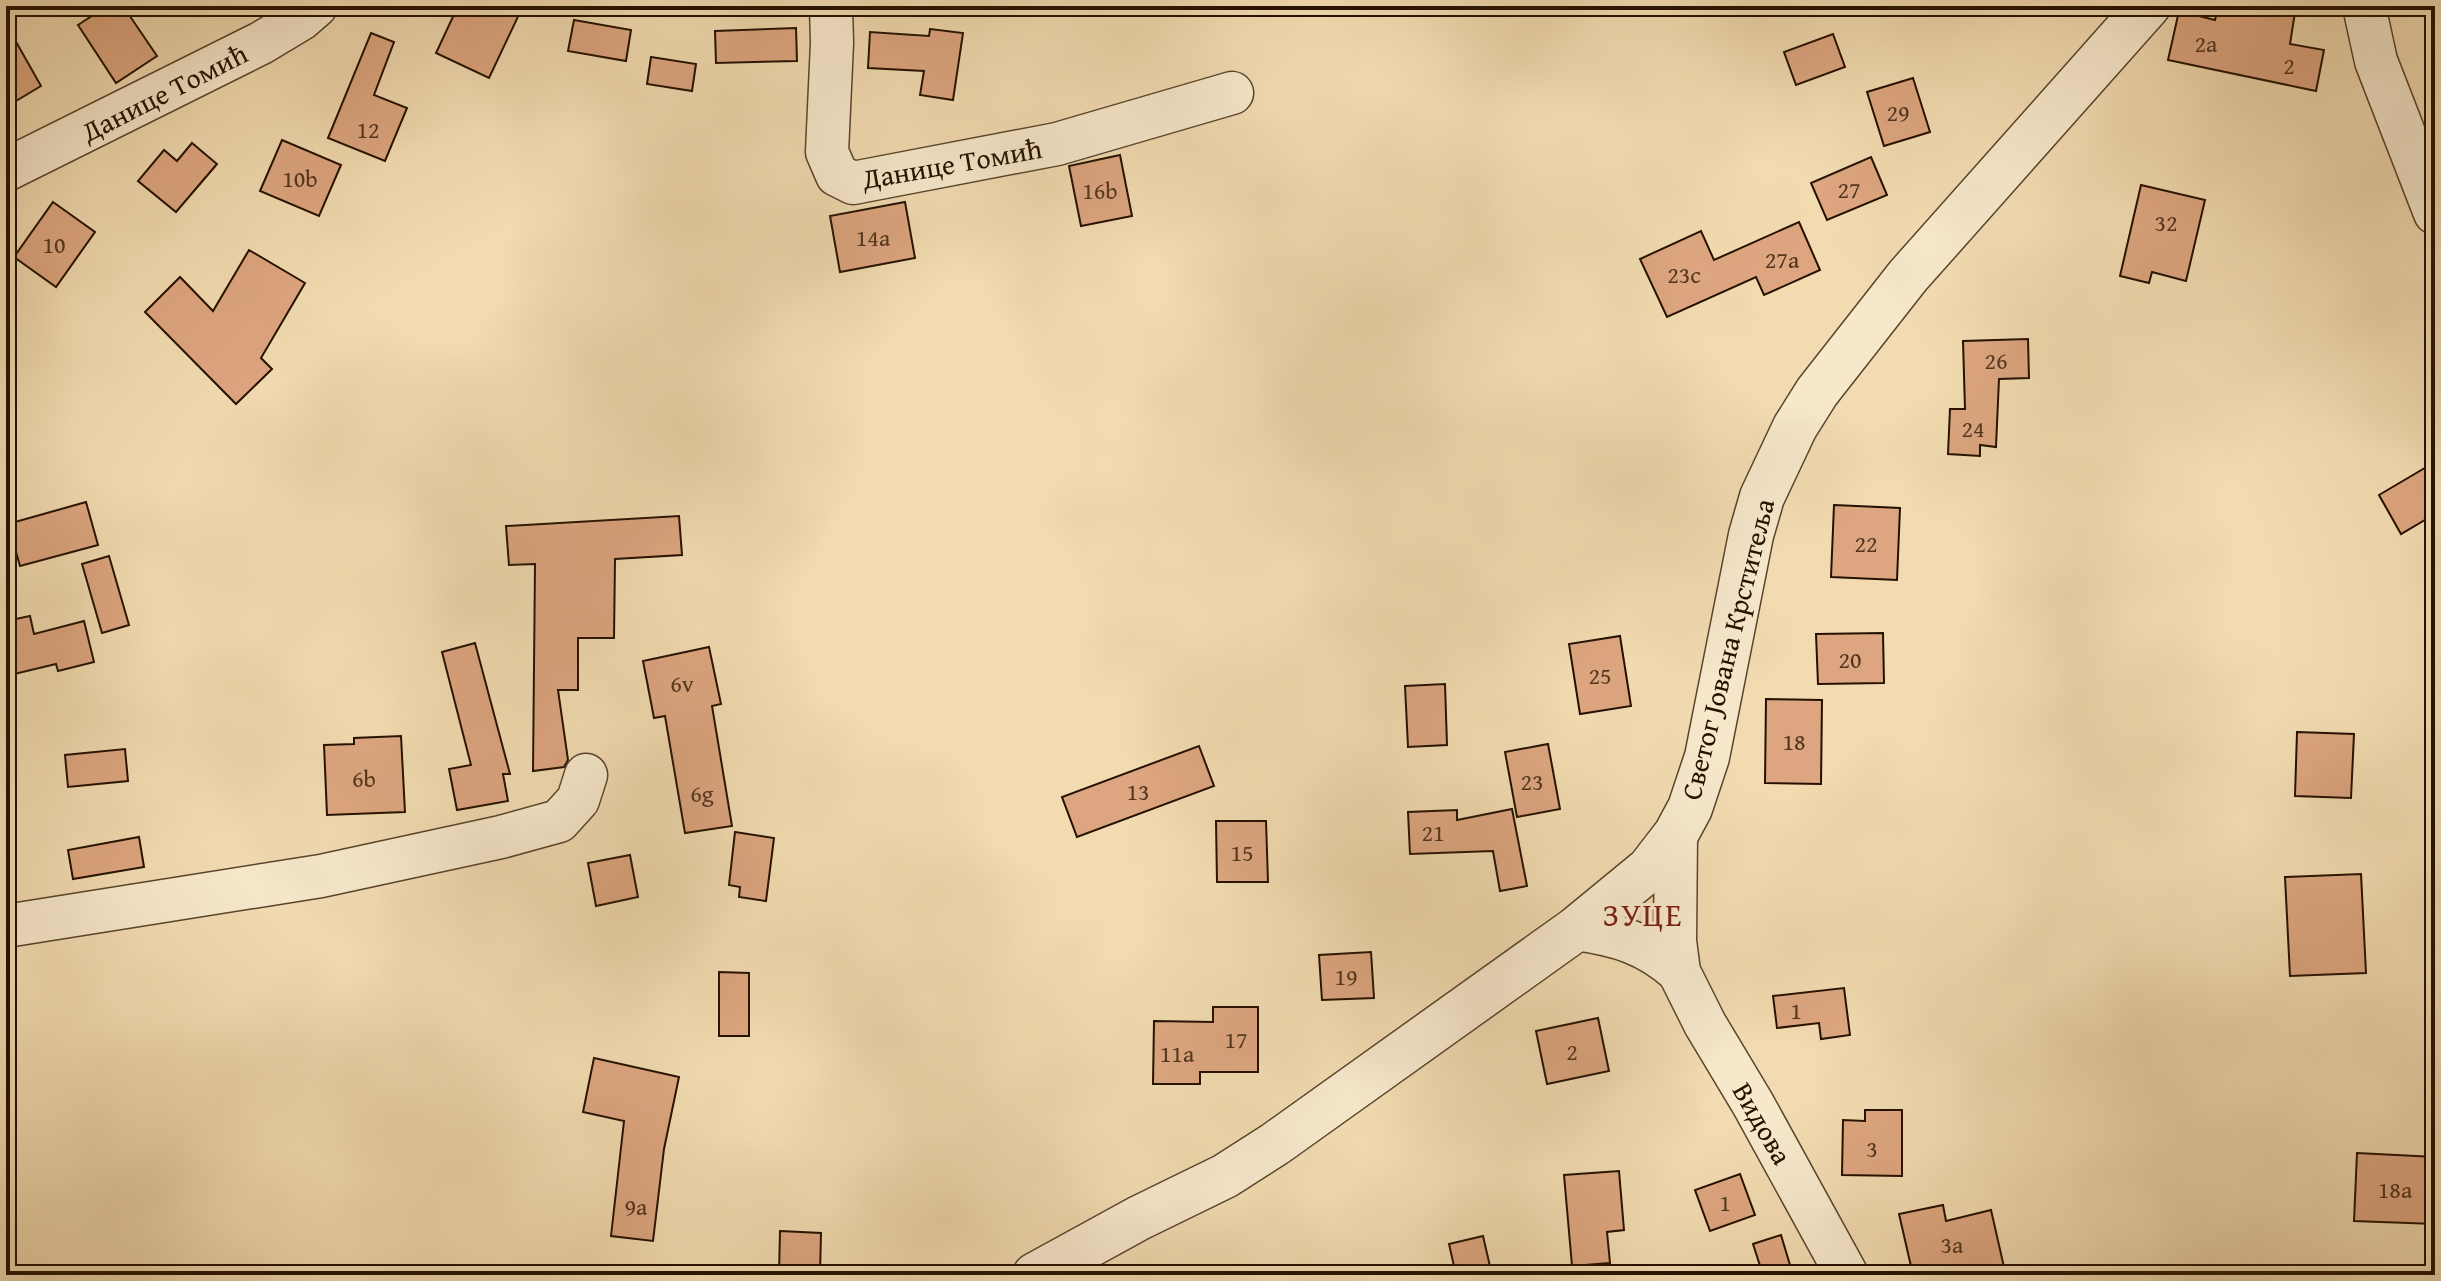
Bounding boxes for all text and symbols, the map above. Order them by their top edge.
house number: 2a [2195,26,2218,61]
street label: Данице Томић [73,32,255,152]
house number: 2 [2283,48,2295,83]
house number: 29 [1886,95,1910,130]
house number: 12 [356,112,380,147]
street label: Данице Томић [858,127,1045,199]
house number: 10b [282,161,318,196]
house number: 27 [1837,172,1861,207]
house number: 16b [1082,173,1118,208]
house number: 32 [2154,205,2178,240]
house number: 14a [856,220,891,255]
house number: 10 [42,227,66,262]
house number: 27a [1765,242,1800,277]
house number: 23c [1667,257,1701,292]
house number: 26 [1984,343,2008,378]
house number: 24 [1961,411,1985,446]
street label: Светог Јована Крститеља [1670,493,1784,804]
house number: 22 [1854,526,1878,561]
house number: 20 [1838,642,1862,677]
house number: 25 [1588,658,1612,693]
house number: 6v [670,666,694,701]
house number: 18 [1782,724,1806,759]
house number: 6b [352,761,376,796]
house number: 23 [1520,764,1544,799]
house number: 13 [1126,774,1150,809]
house number: 6g [690,776,714,811]
house number: 21 [1421,815,1445,850]
house number: 15 [1230,835,1254,870]
district label: ЗУЦЕ [1603,891,1683,938]
house number: 19 [1334,959,1358,994]
house number: 1 [1790,993,1802,1028]
house number: 17 [1224,1022,1248,1057]
house number: 2 [1566,1034,1578,1069]
house number: 11a [1160,1036,1195,1071]
street label: Видова [1723,1074,1803,1172]
house number: 3 [1866,1131,1878,1166]
house number: 18a [2378,1172,2413,1207]
house number: 1 [1719,1185,1731,1220]
house number: 9a [625,1189,648,1224]
house number: 3a [1941,1227,1964,1262]

